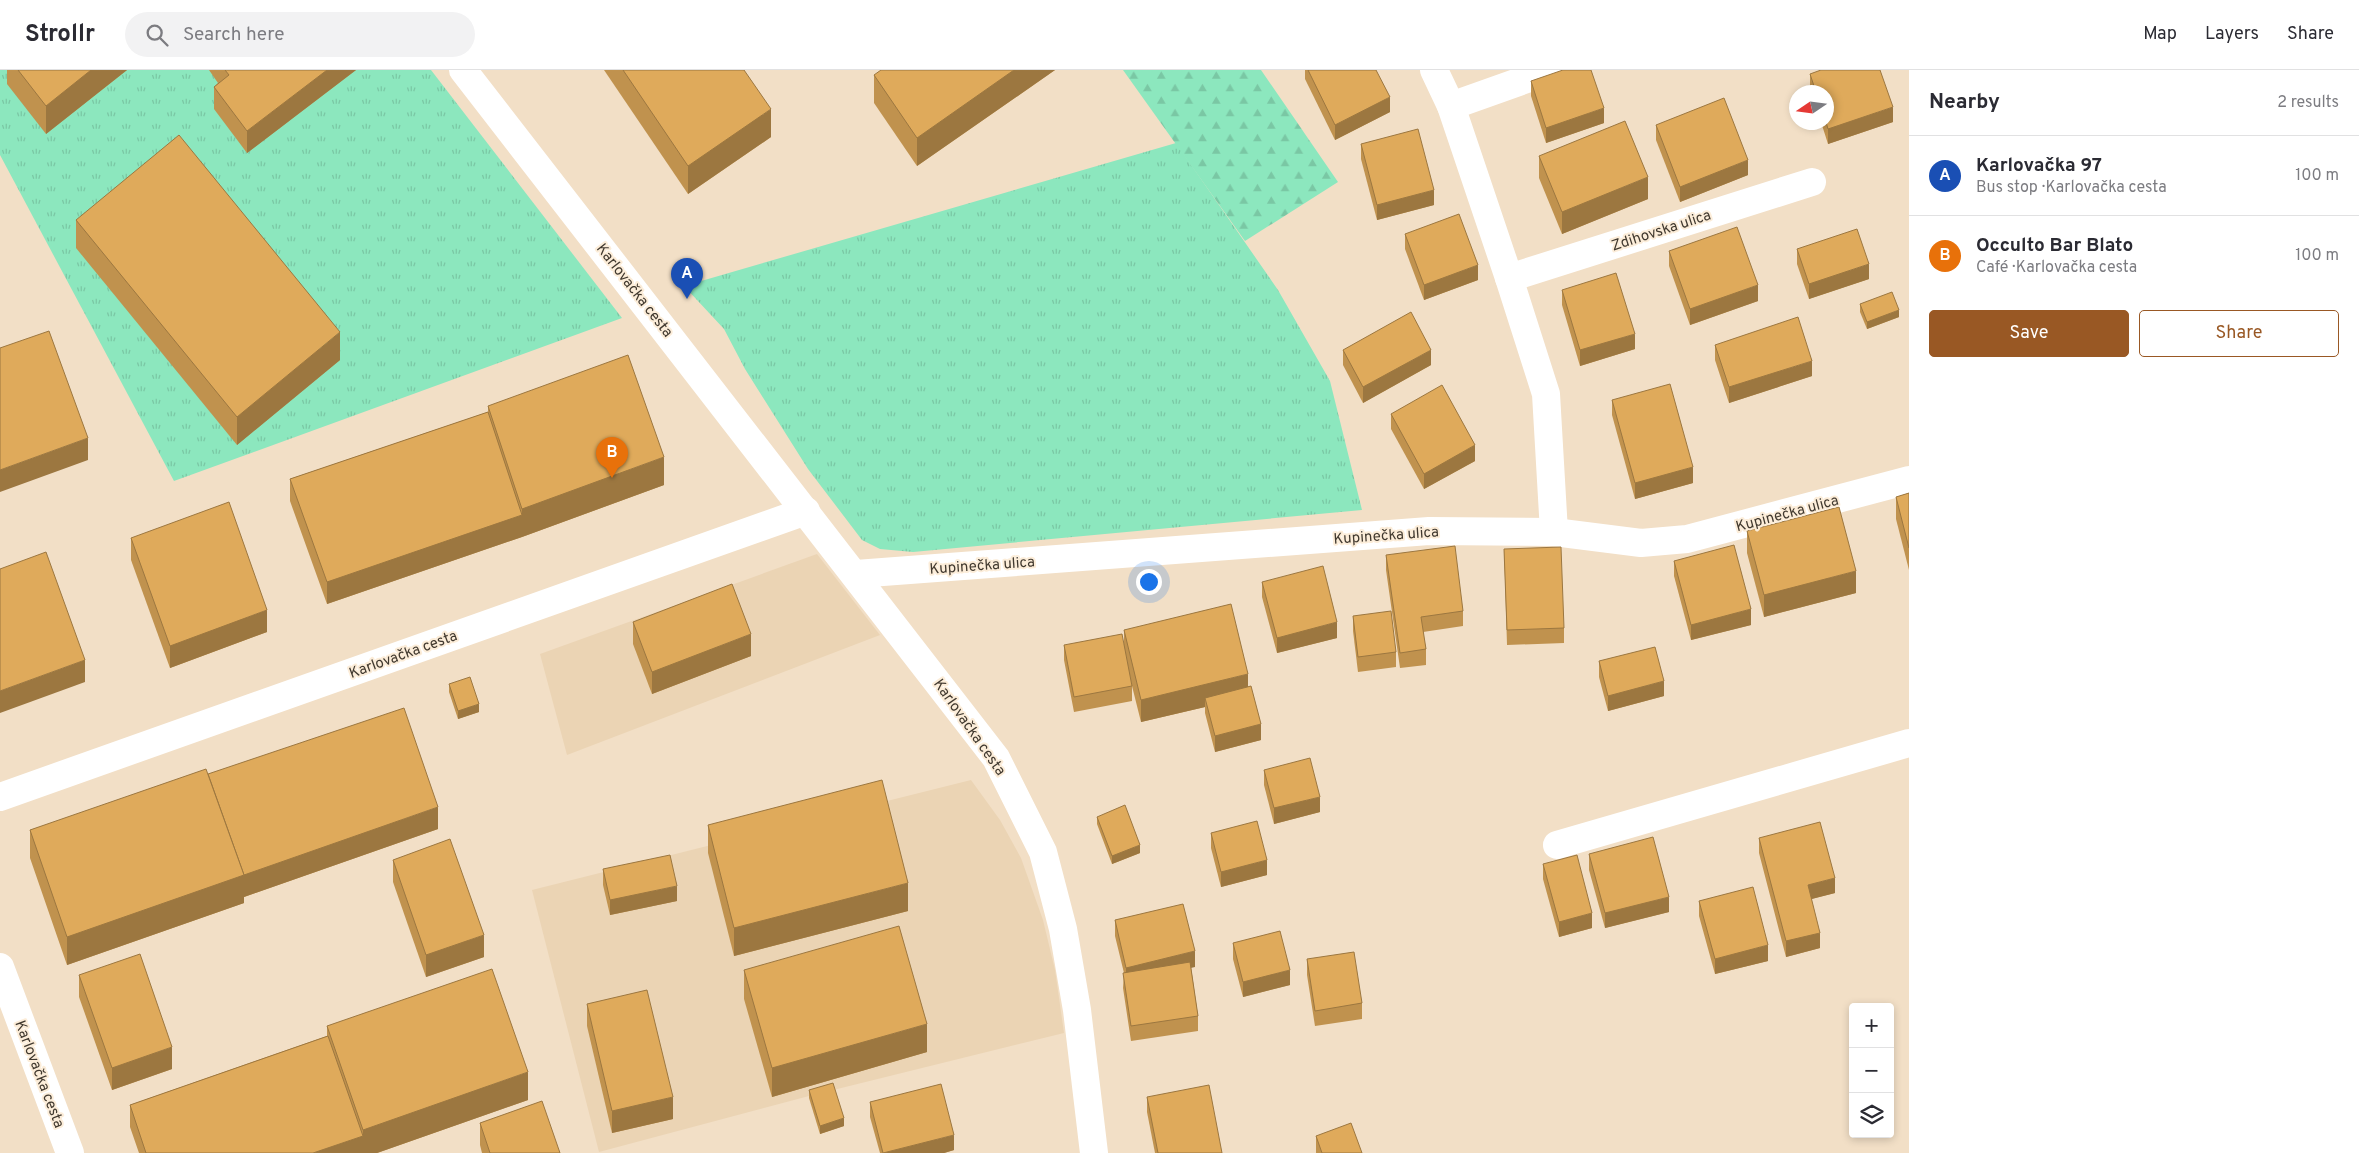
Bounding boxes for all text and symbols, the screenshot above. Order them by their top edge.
search box [125,12,475,57]
text: Strollr [25,20,95,50]
icon: search [143,21,171,49]
text: Search here [183,23,284,47]
text: Map [2143,23,2177,46]
text: Layers [2205,23,2259,46]
text: Share [2287,23,2334,46]
north arrow [1789,85,1834,130]
text: Nearby [1929,89,2000,116]
text: 2 results [2277,93,2339,113]
text: Karlovačka 97 [1976,154,2102,178]
text: A [1939,166,1951,186]
text: 100 m [2295,166,2339,186]
text: Bus stop · Karlovačka cesta [1976,178,2167,198]
street label: Zdihovska ulica [1609,206,1714,256]
text: Occulto Bar Blato [1976,234,2133,258]
street label: Karlovačka cesta [591,240,676,342]
text: B [1939,246,1951,266]
text: 100 m [2295,246,2339,266]
pin: A [671,258,703,299]
text: Café · Karlovačka cesta [1976,258,2137,278]
button: Save [1929,310,2129,357]
button: Share [2139,310,2339,357]
pin: B [596,437,628,478]
street label: Kupinečka ulica [1734,492,1841,537]
street label: Kupinečka ulica [1333,523,1439,550]
street label: Kupinečka ulica [929,553,1035,580]
your location [1136,569,1162,595]
street label: Karlovačka cesta [347,627,460,684]
street label: Karlovačka cesta [928,676,1009,780]
map controls [1849,1003,1894,1138]
button: + [1849,1003,1894,1048]
street label: Karlovačka cesta [9,1018,68,1131]
button: − [1849,1048,1894,1093]
button: layers [1849,1093,1894,1138]

